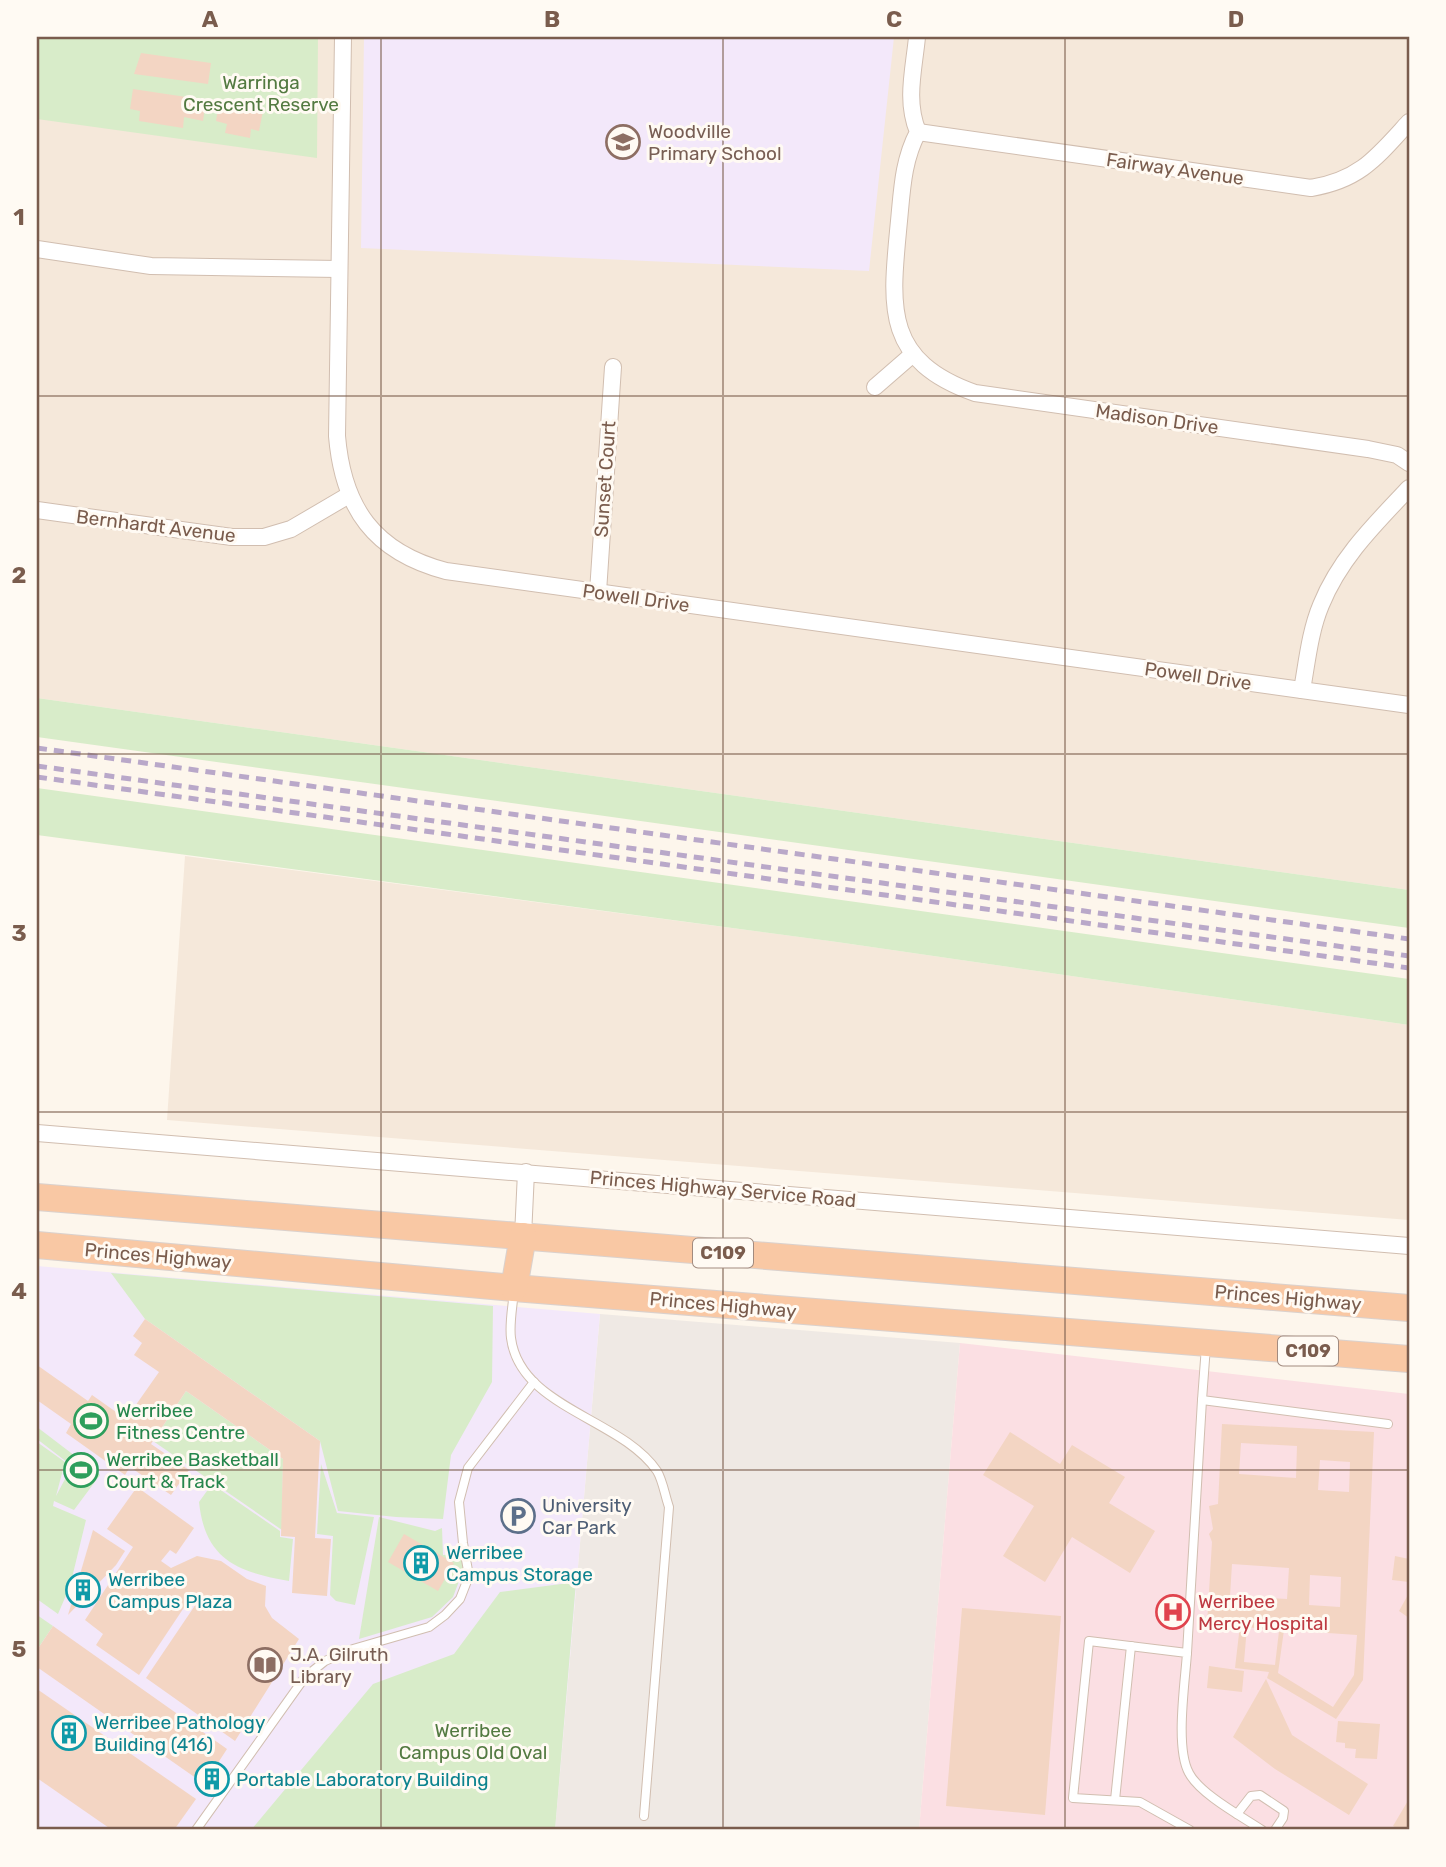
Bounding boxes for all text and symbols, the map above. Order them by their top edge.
text: A [202,5,219,33]
text: B [544,5,560,33]
text: C [886,5,902,33]
text: D [1228,5,1244,33]
park label: Warringa Crescent Reserve [183,71,339,116]
place label: Woodville Primary School [648,120,782,165]
school or university icon: Woodville Primary School [604,123,642,161]
street label: Fairway Avenue [1105,148,1245,190]
text: 1 [13,203,25,231]
street label: Madison Drive [1094,399,1220,439]
street label: Sunset Court [589,419,621,538]
street label: Bernhardt Avenue [75,505,237,547]
text: 2 [12,561,26,589]
street label: Powell Drive [581,579,691,617]
street label: Powell Drive [1143,657,1253,695]
text: 3 [11,919,27,947]
street label: Princes Highway Service Road [589,1166,857,1212]
street label: Princes Highway [83,1238,233,1274]
road number: C109 [693,1238,753,1268]
text: 4 [11,1277,27,1305]
street label: Princes Highway [1213,1280,1363,1316]
street label: Princes Highway [648,1287,798,1323]
road number: C109 [1278,1336,1338,1366]
place label: Werribee Fitness Centre [116,1399,245,1444]
sports icon: Werribee Fitness Centre [72,1402,110,1440]
place label: Werribee Basketball Court & Track [106,1448,279,1493]
sports icon: Werribee Basketball Court & Track [62,1451,100,1489]
place label: University Car Park [542,1494,632,1539]
parking icon: University Car Park [499,1497,537,1535]
place label: Werribee Campus Storage [446,1541,593,1586]
building icon: Werribee Campus Storage [402,1544,440,1582]
place label: Werribee Campus Plaza [108,1568,233,1613]
building icon: Werribee Campus Plaza [64,1571,102,1609]
place label: Werribee Mercy Hospital [1198,1590,1328,1635]
hospital icon: Werribee Mercy Hospital [1154,1593,1192,1631]
text: 5 [12,1635,27,1663]
place label: J.A. Gilruth Library [290,1643,388,1688]
library icon: J.A. Gilruth Library [246,1646,284,1684]
place label: Werribee Pathology Building (416) [94,1711,265,1756]
building icon: Werribee Pathology Building (416) [50,1714,88,1752]
park label: Werribee Campus Old Oval [399,1719,547,1764]
building icon: Portable Laboratory Building [193,1760,231,1798]
place label: Portable Laboratory Building [236,1768,489,1791]

